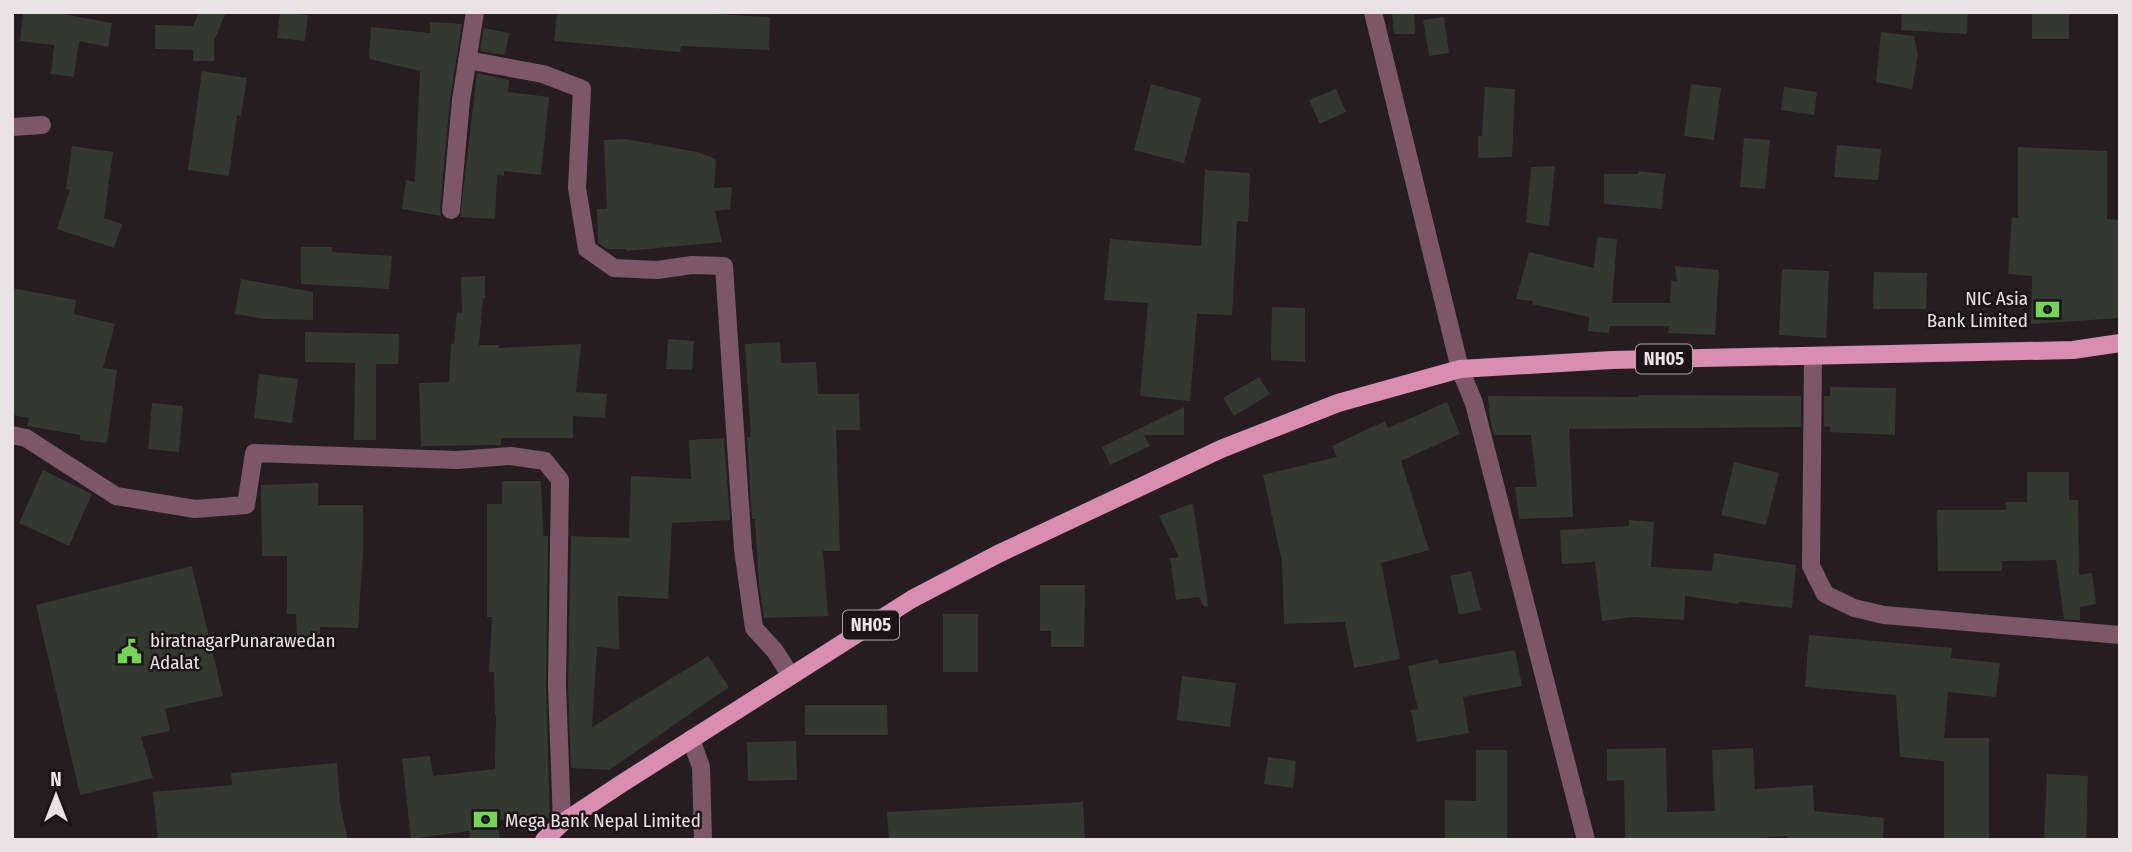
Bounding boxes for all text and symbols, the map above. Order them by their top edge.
place label: NIC Asia Bank Limited [1927,287,2028,332]
bank icon: NIC Asia Bank Limited [2034,295,2062,323]
road number: NH05 [1636,344,1692,374]
road number: NH05 [843,610,899,640]
place label: biratnagarPunarawedan Adalat [150,629,335,674]
public building icon: biratnagarPunarawedan Adalat [116,637,144,665]
north arrow [21,761,91,831]
text: N [50,768,62,791]
bank icon: Mega Bank Nepal Limited [471,806,499,834]
place label: Mega Bank Nepal Limited [505,809,701,832]

